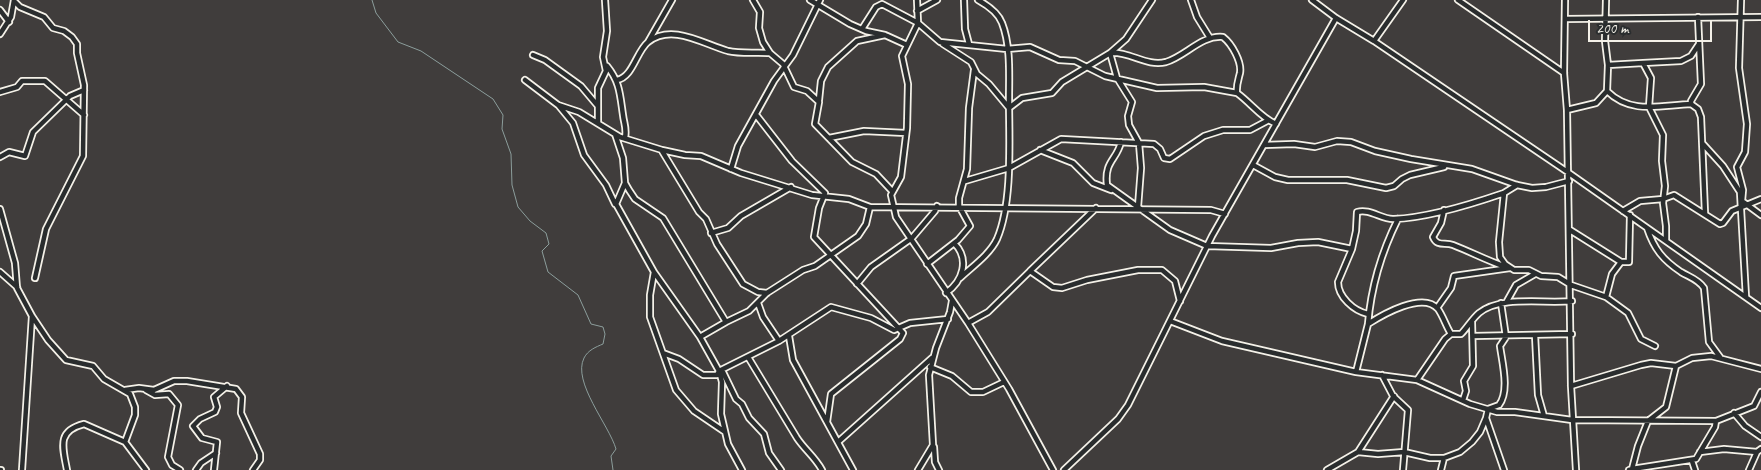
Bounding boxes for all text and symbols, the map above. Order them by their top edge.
scale bar [1591,10,1715,42]
text: 200 m [1596,19,1628,38]

